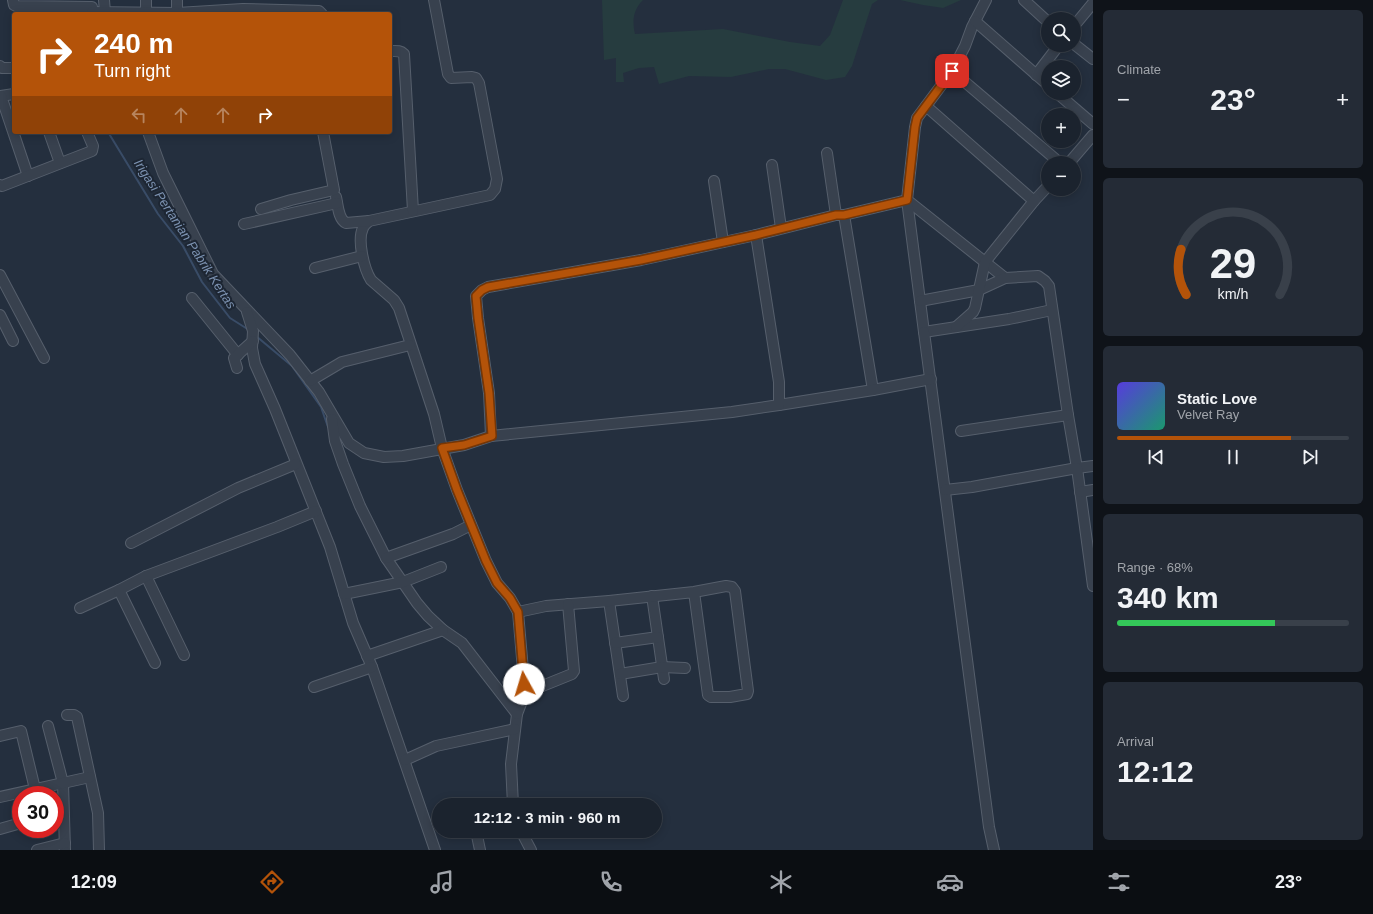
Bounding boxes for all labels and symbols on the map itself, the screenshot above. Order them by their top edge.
pin [935,54,969,88]
water label: Irigasi Pertanian Pabrik Kertas [131,156,239,312]
position arrow [503,663,545,705]
speed limit sign: 30 [12,786,64,838]

